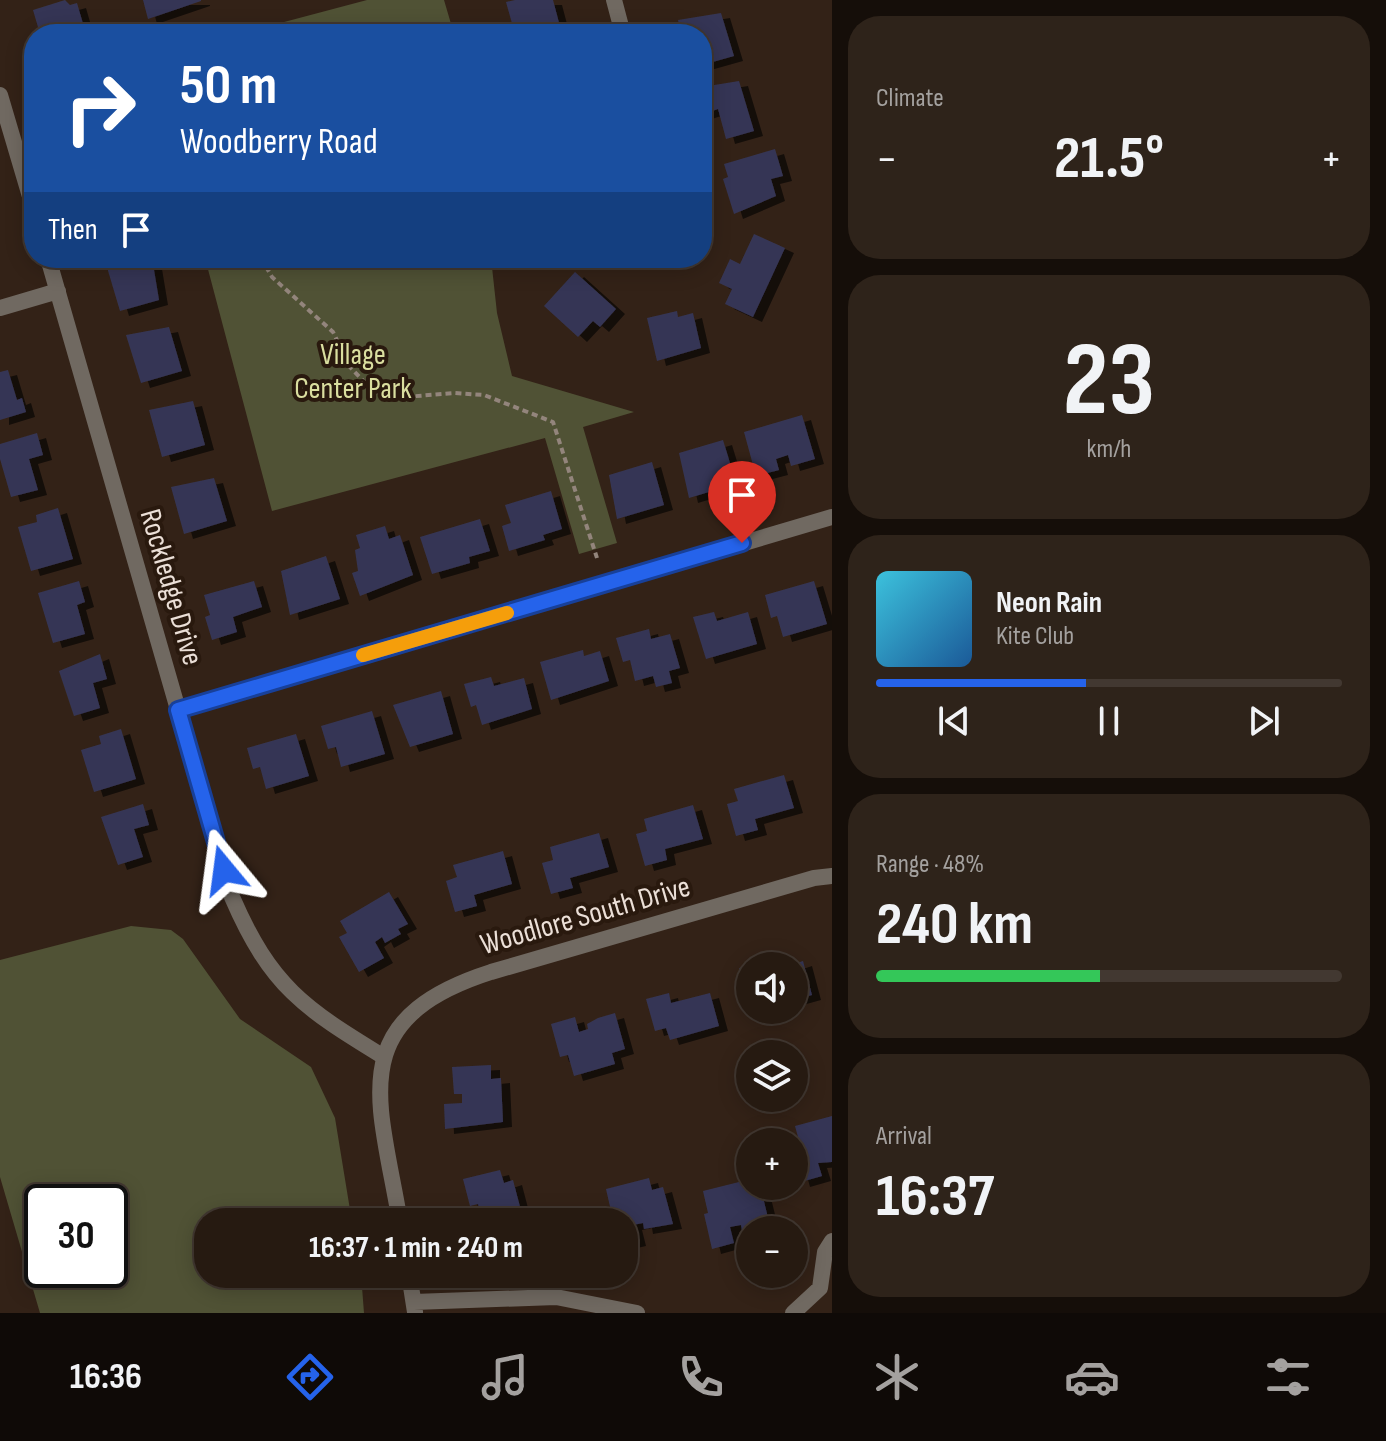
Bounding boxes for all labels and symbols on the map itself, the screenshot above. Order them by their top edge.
park label: Village Center Park [294,337,412,407]
pin [708,461,776,543]
street label: Rockledge Drive [132,505,210,669]
position arrow [182,828,266,912]
street label: Woodlore South Drive [476,869,694,963]
speed limit sign: 30 [24,1184,128,1288]

